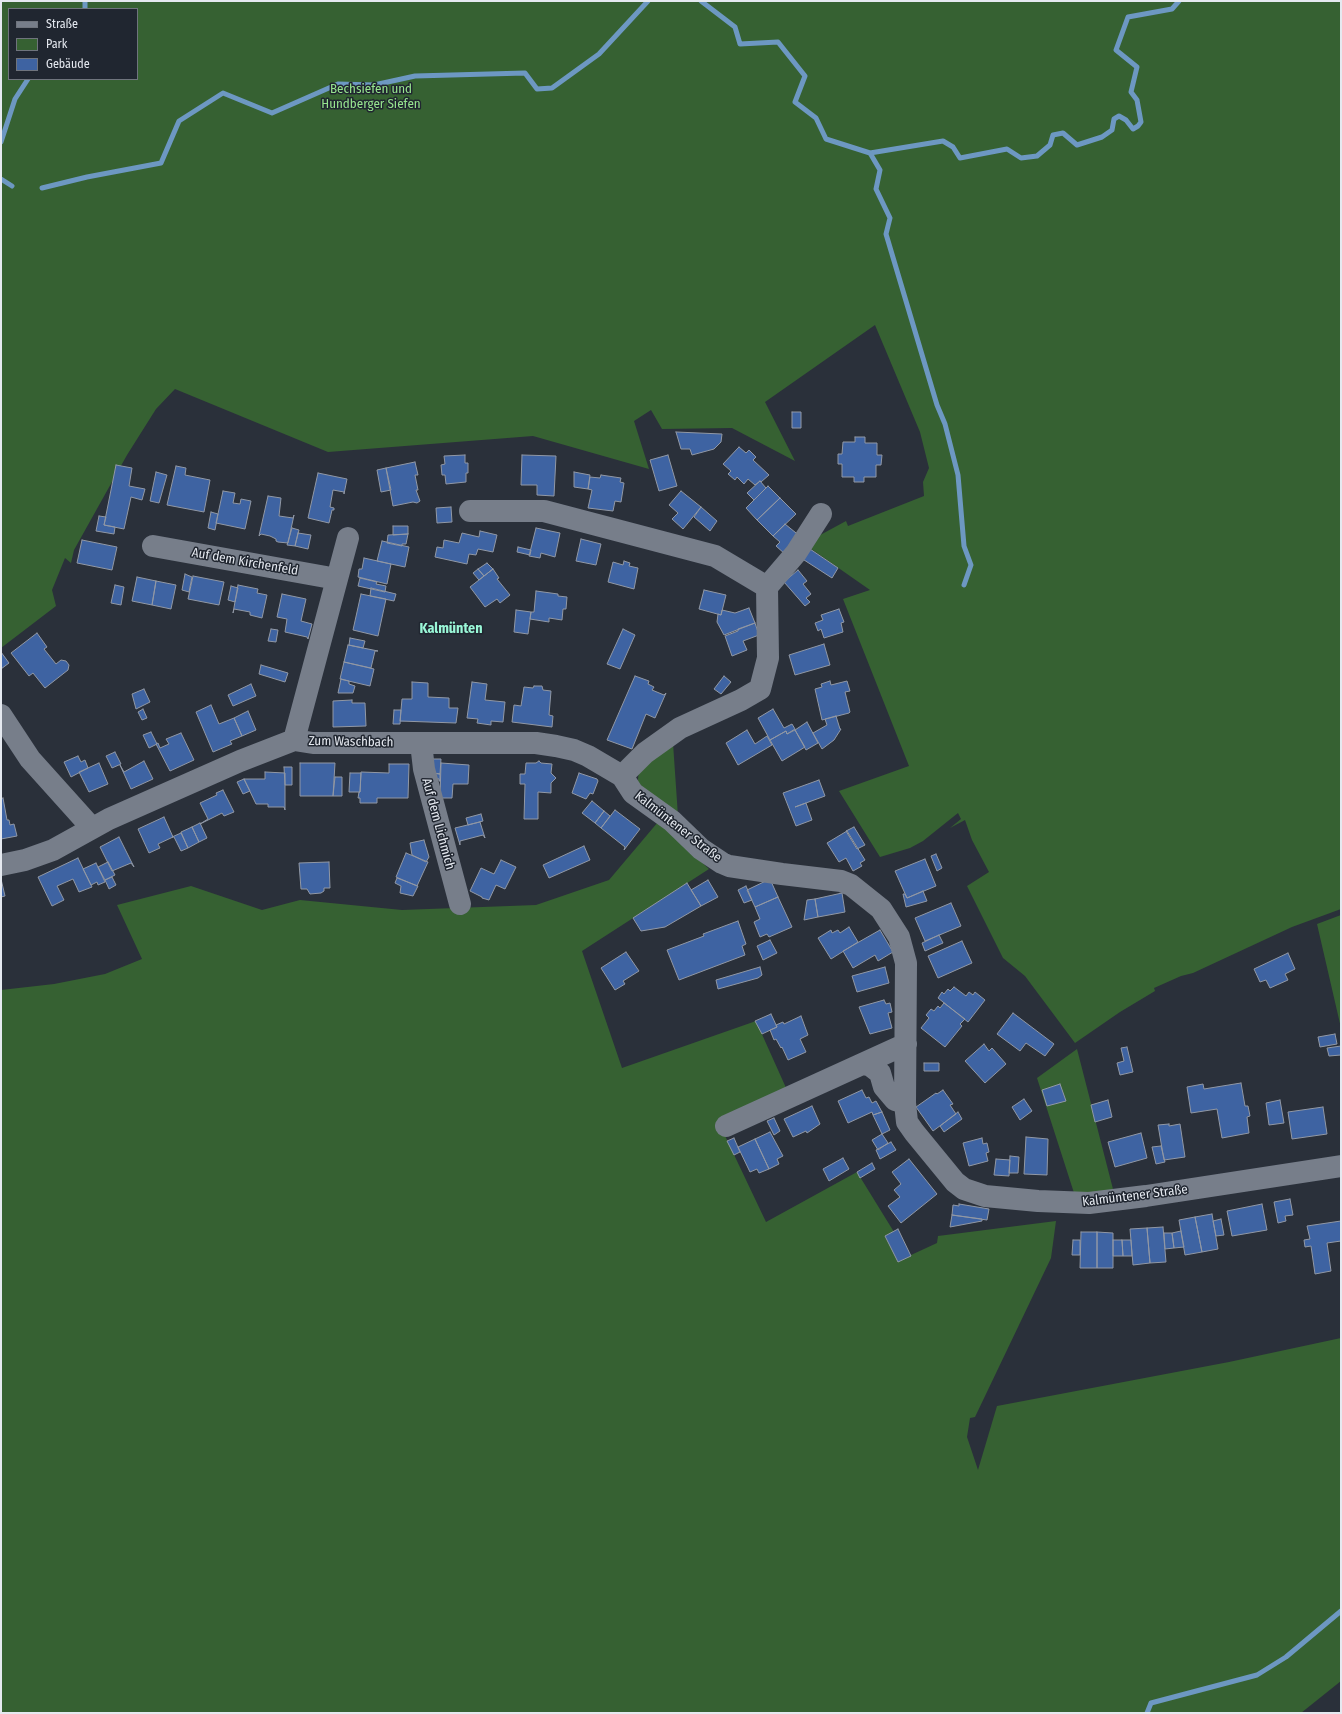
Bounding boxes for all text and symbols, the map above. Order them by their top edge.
legend [8,8,138,80]
text: Straße [46,17,78,31]
text: Park [46,37,67,51]
text: Gebäude [46,57,90,71]
park label: Bechsiefen und Hundberger Siefen [321,81,421,112]
street label: Auf dem Kirchenfeld [191,545,299,579]
district label: Kalmünten [419,621,483,637]
street label: Zum Waschbach [308,733,394,751]
street label: Auf dem Lichmich [418,776,458,872]
street label: Kalmüntener Straße [631,788,725,866]
street label: Kalmüntener Straße [1081,1182,1189,1210]

